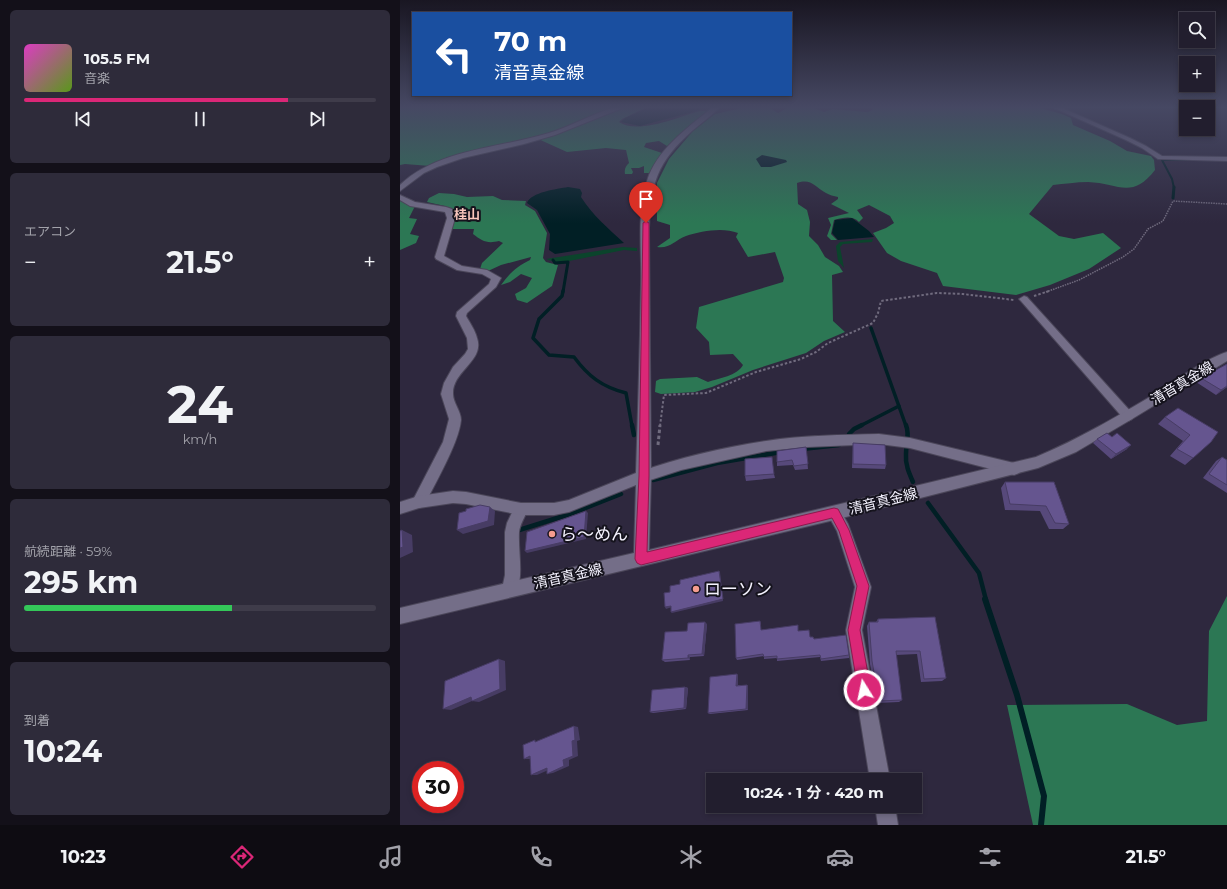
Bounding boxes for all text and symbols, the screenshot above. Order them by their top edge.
map controls [1179,12,1215,136]
button: search [1179,12,1215,48]
text: 70 m [494,24,567,58]
icon: left [428,28,480,80]
text: 105.5 FM [84,49,150,68]
button: + [1179,56,1215,92]
text: 清音真金線 [494,62,584,84]
text: 音楽 [84,70,110,86]
button: − [1179,100,1215,136]
icon: previous [72,108,94,130]
icon: pause [189,108,211,130]
icon: next [306,108,328,130]
pin [629,182,663,223]
icon: arrive [635,188,657,210]
district label: 桂山 [454,206,480,222]
text: エアコン [24,223,76,239]
text: 21.5° [166,244,234,281]
text: − [24,249,37,276]
text: + [363,249,376,276]
street label: 清音真金線 [1147,357,1217,409]
text: 24 [167,373,233,436]
text: km/h [183,431,217,447]
street label: 清音真金線 [847,484,919,518]
place label: ら～めん [560,524,628,544]
marker: ら～めん [547,529,557,539]
text: 航続距離 · 59% [24,543,112,559]
street label: 清音真金線 [532,559,604,593]
text: 295 km [24,564,138,601]
place label: ローソン [704,579,772,599]
marker: ローソン [691,584,701,594]
position arrow [843,669,885,711]
text: 到着 [24,712,50,728]
text: 10:24 [24,733,102,770]
speed limit sign: 30 [412,761,464,813]
text: 10:24 · 1 分 · 420 m [744,783,884,802]
icon: directions [228,843,256,871]
icon: music [377,843,405,871]
icon: phone [527,843,555,871]
icon: climate [677,843,705,871]
icon: car [826,843,854,871]
icon: filters [976,843,1004,871]
text: 10:23 [61,846,106,868]
text: 21.5° [1126,846,1166,868]

